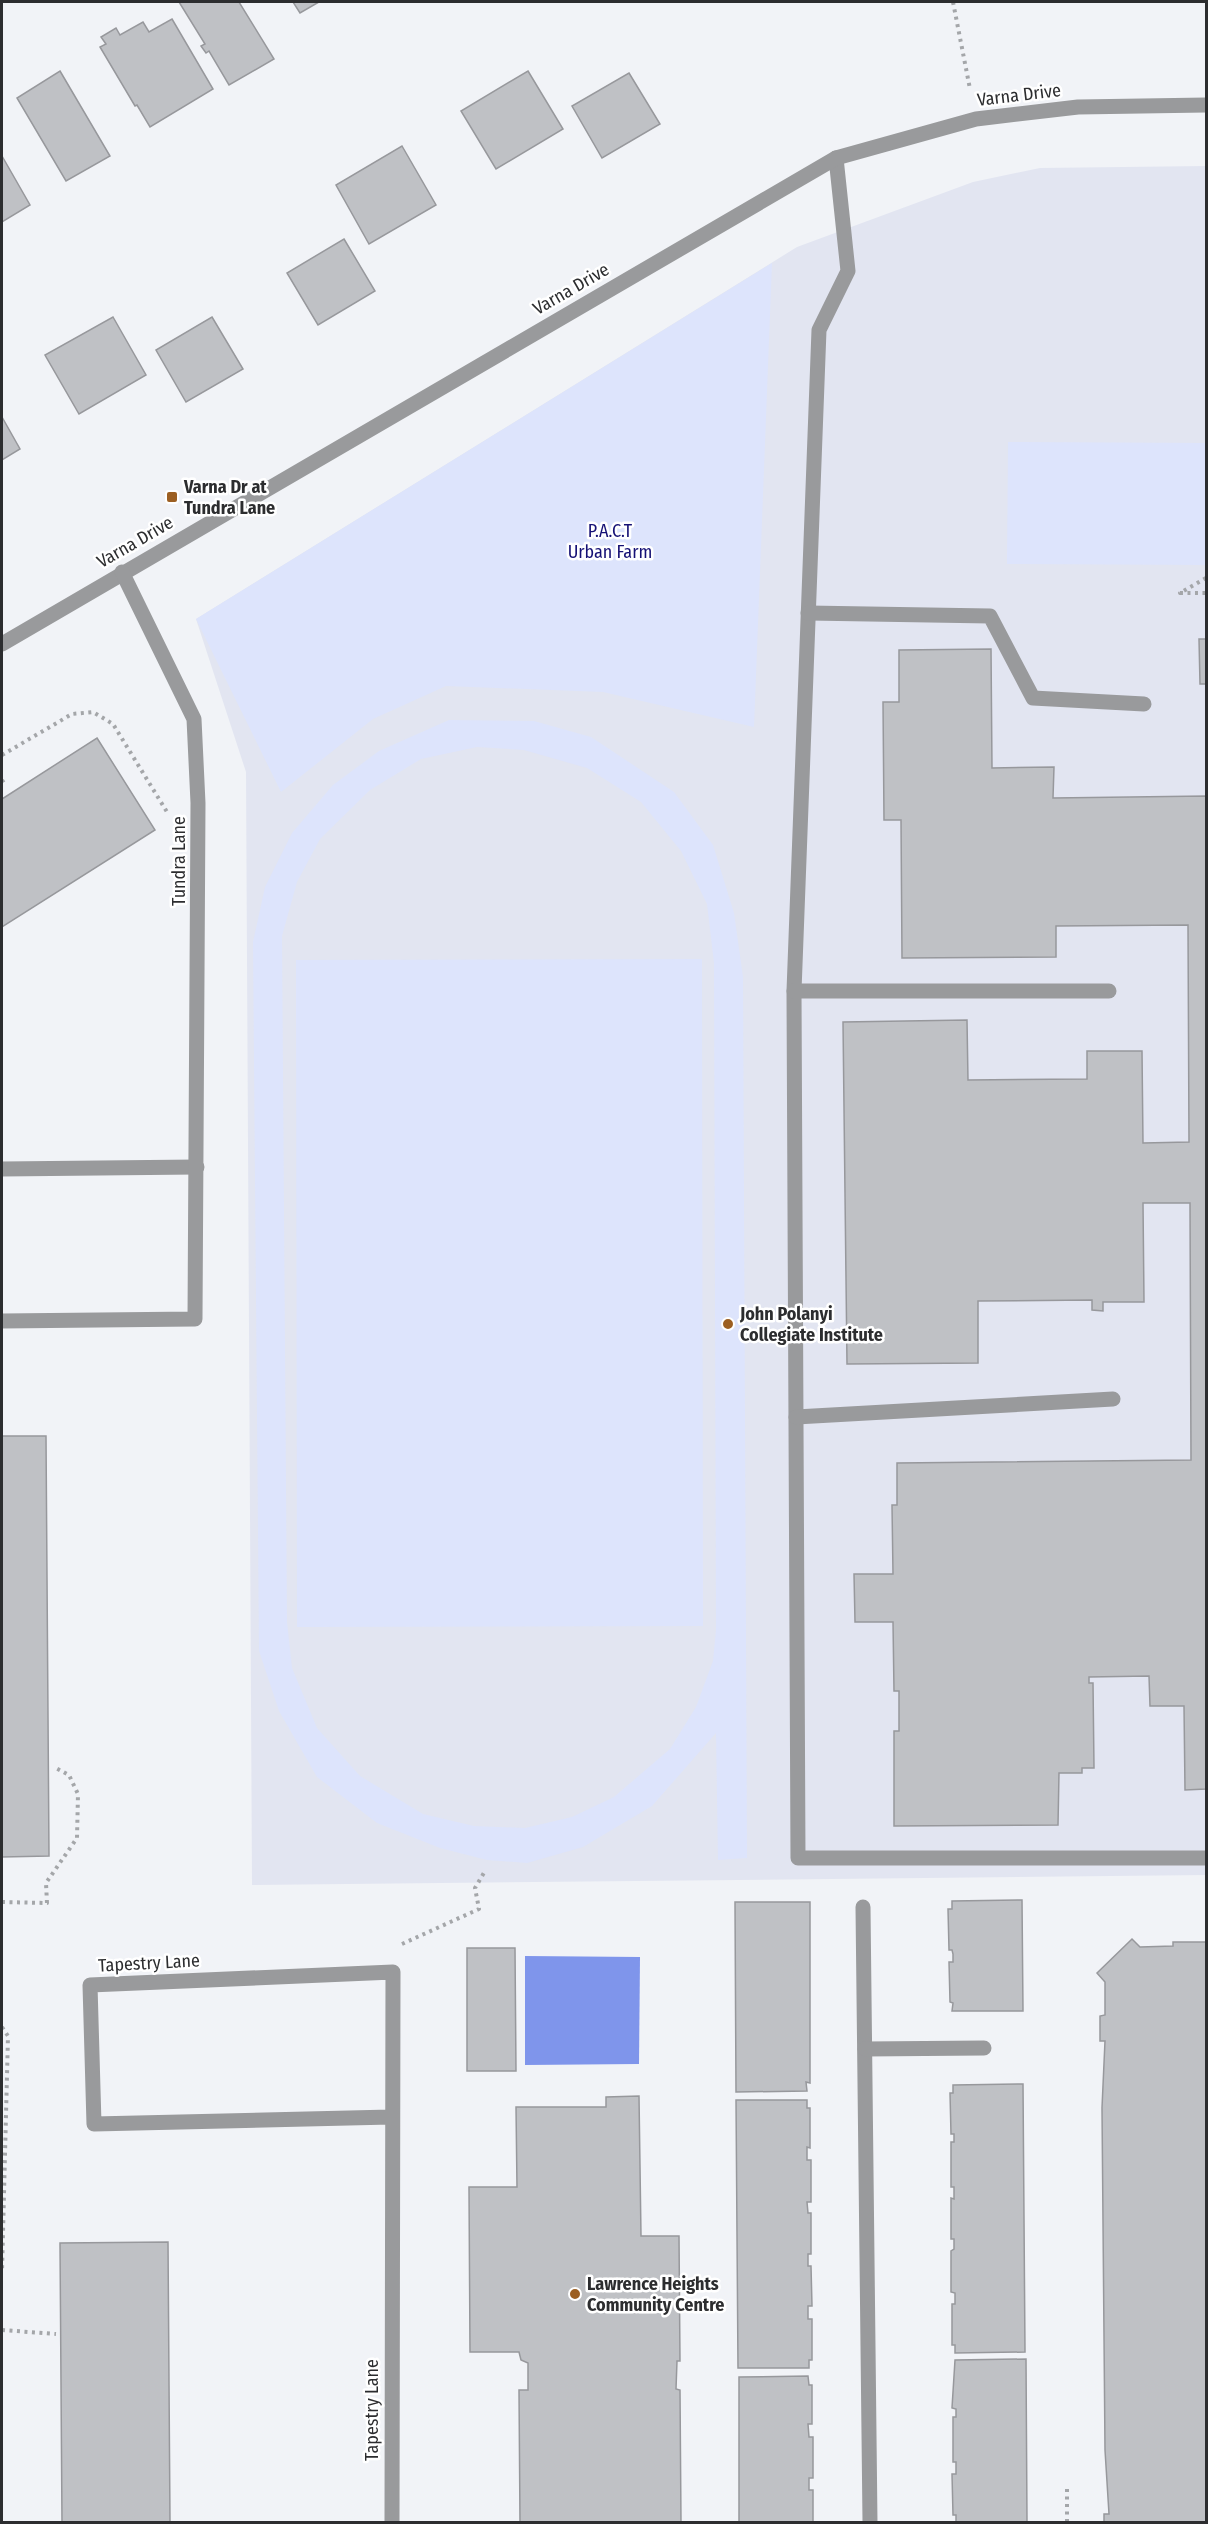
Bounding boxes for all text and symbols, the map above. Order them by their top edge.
street label: Varna Drive [976,79,1062,111]
street label: Varna Drive [529,258,613,320]
place label: Varna Dr at Tundra Lane [183,476,275,519]
marker: Varna Dr at Tundra Lane [165,490,179,504]
street label: Varna Drive [93,511,177,573]
park label: P.A.C.T Urban Farm [568,520,652,563]
street label: Tundra Lane [168,816,190,906]
place label: John Polanyi Collegiate Institute [739,1303,883,1346]
marker: John Polanyi Collegiate Institute [721,1317,735,1331]
street label: Tapestry Lane [98,1949,201,1977]
place label: Lawrence Heights Community Centre [587,2273,724,2316]
marker: Lawrence Heights Community Centre [568,2287,582,2301]
street label: Tapestry Lane [361,2359,383,2461]

